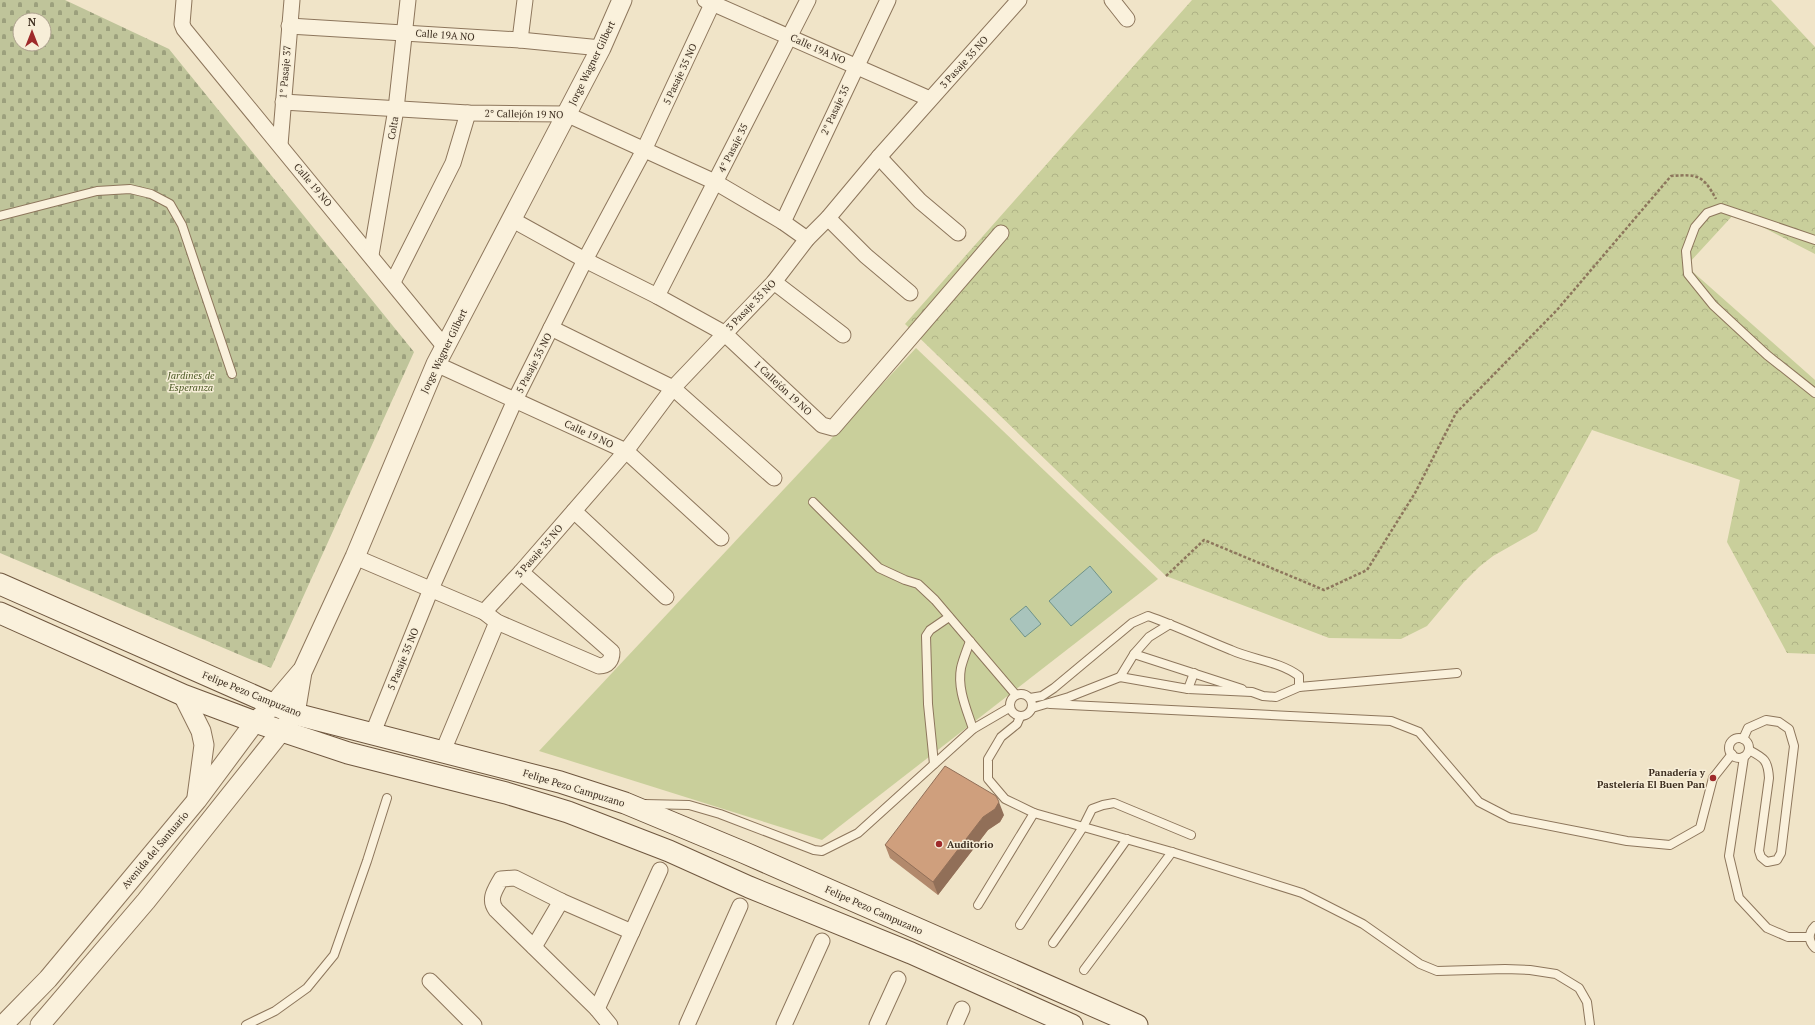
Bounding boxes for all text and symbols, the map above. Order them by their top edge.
north arrow [12,12,52,52]
text: N [28,15,37,29]
street label: Jorge Wagner Gilbert [566,18,618,107]
street label: Calle 19A NO [415,26,475,44]
street label: Calle 19A NO [788,31,848,67]
street label: 3 Pasaje 35 NO [937,33,991,91]
street label: 5 Pasaje 35 NO [660,41,700,107]
street label: 1° Pasaje 37 [276,45,294,99]
street label: 2° Pasaje 35 [818,83,852,137]
street label: 2° Callejón 19 NO [484,107,564,121]
street label: Colta [385,115,401,141]
street label: 4° Pasaje 35 [715,121,751,175]
street label: Calle 19 NO [291,161,335,209]
street label: 3 Pasaje 35 NO [723,277,779,333]
street label: Jorge Wagner Gilbert [418,306,470,395]
street label: 5 Pasaje 35 NO [513,331,555,395]
street label: 1 Callejón 19 NO [751,358,815,418]
park label: Jardines de Esperanza [166,369,215,394]
street label: Calle 19 NO [562,417,616,451]
street label: 3 Pasaje 35 NO [512,522,566,580]
street label: 5 Pasaje 35 NO [385,626,421,692]
street label: Felipe Pezo Campuzano [200,668,304,720]
street label: Felipe Pezo Campuzano [521,766,627,810]
place label: Panadería y Pastelería El Buen Pan [1597,766,1706,791]
marker: Panadería y Pastelería El Buen Pan [1708,773,1718,783]
street label: Avenida del Santuario [119,808,192,891]
place label: Auditorio [947,838,993,851]
marker: Auditorio [934,839,944,849]
street label: Felipe Pezo Campuzano [823,883,925,938]

